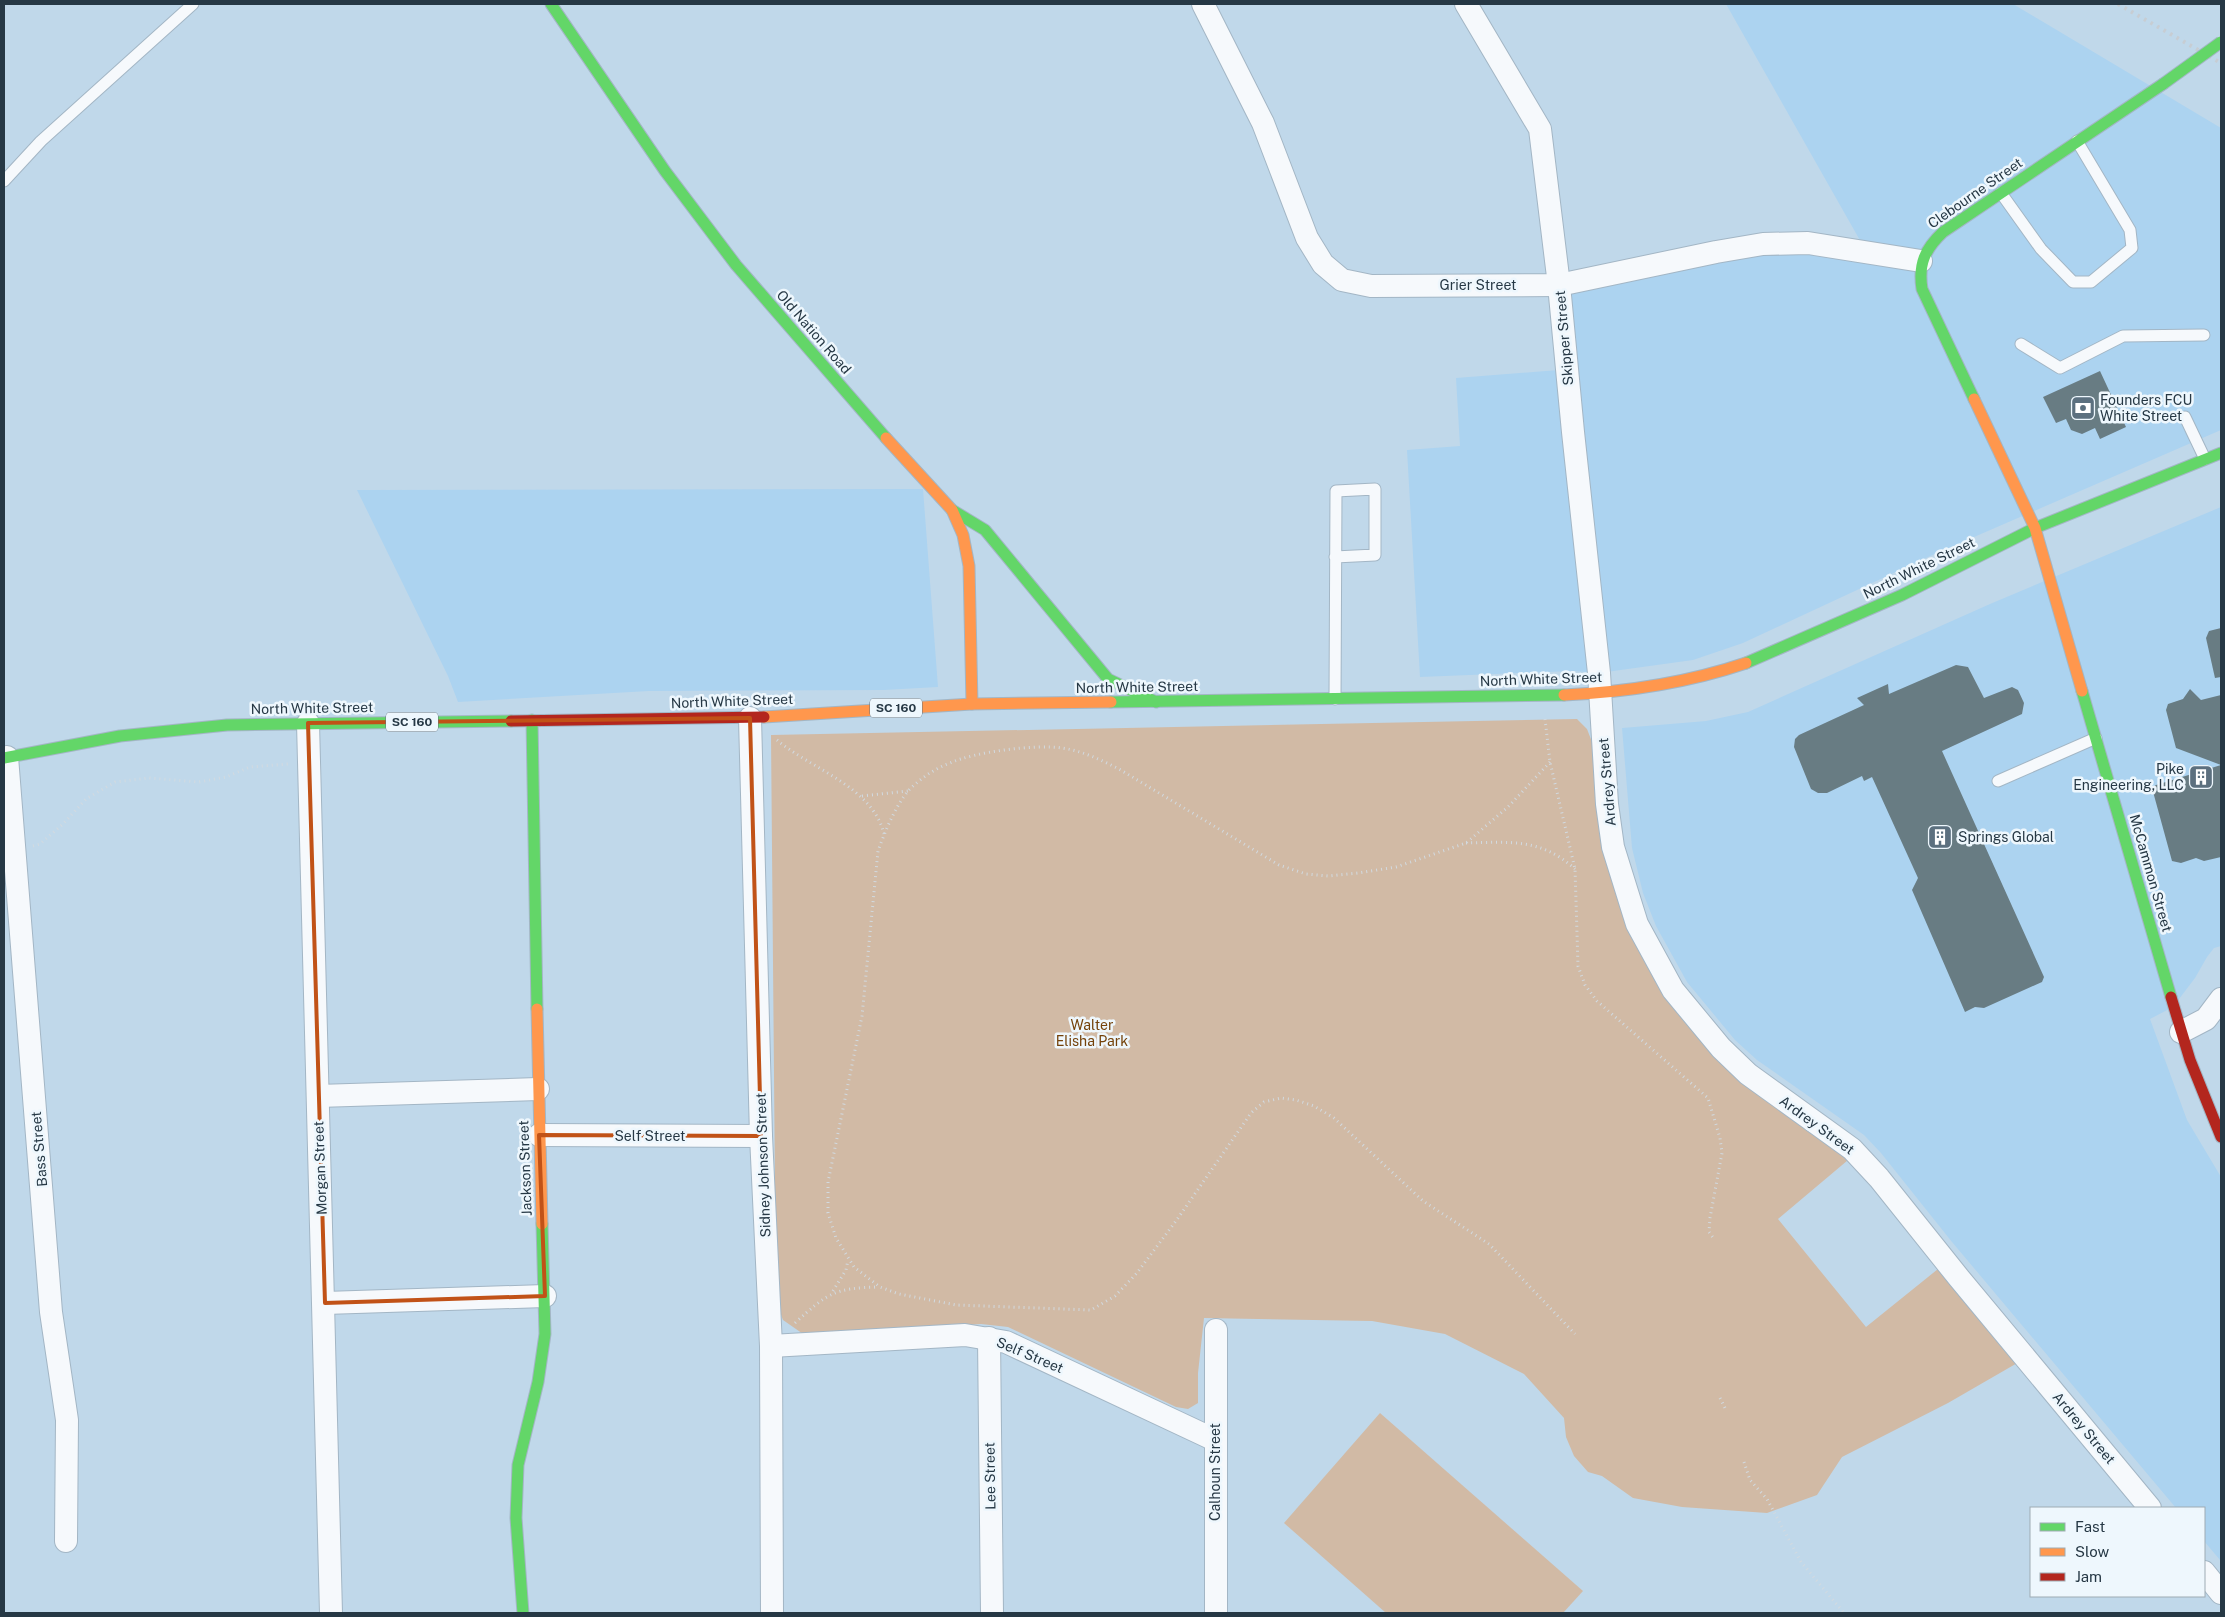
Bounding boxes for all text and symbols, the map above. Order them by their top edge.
street label: Clebourne Street [1925,154,2025,232]
street label: Grier Street [1440,277,1516,293]
street label: Old Nation Road [773,287,855,377]
street label: Skipper Street [1552,290,1576,386]
place label: Founders FCU White Street [2100,392,2192,424]
bank icon: Founders FCU White Street [2070,395,2096,421]
street label: North White Street [1860,534,1978,602]
street label: North White Street [1479,669,1603,689]
street label: North White Street [1076,678,1198,696]
street label: North White Street [670,691,794,711]
road number: SC 160 [870,698,922,718]
street label: North White Street [251,699,373,717]
road number: SC 160 [386,712,438,732]
street label: Ardrey Street [1595,737,1619,827]
place label: Pike Engineering, LLC [2073,761,2184,793]
building icon: Pike Engineering, LLC [2188,764,2214,790]
street label: McCammon Street [2127,812,2175,934]
building icon: Springs Global [1927,824,1953,850]
place label: Springs Global [1958,829,2054,845]
park label: Walter Elisha Park [1056,1017,1128,1049]
street label: Sidney Johnson Street [752,1092,774,1238]
street label: Ardrey Street [1776,1092,1858,1158]
street label: Bass Street [28,1111,50,1187]
street label: Jackson Street [515,1120,535,1216]
street label: Morgan Street [310,1121,330,1215]
street label: Self Street [614,1128,686,1144]
street label: Self Street [994,1334,1066,1376]
street label: Ardrey Street [2049,1389,2119,1467]
street label: Calhoun Street [1207,1423,1223,1521]
street label: Lee Street [981,1442,999,1510]
legend [2030,1507,2205,1597]
text: Fast [2075,1518,2105,1535]
text: Slow [2075,1543,2110,1560]
text: Jam [2075,1568,2102,1585]

